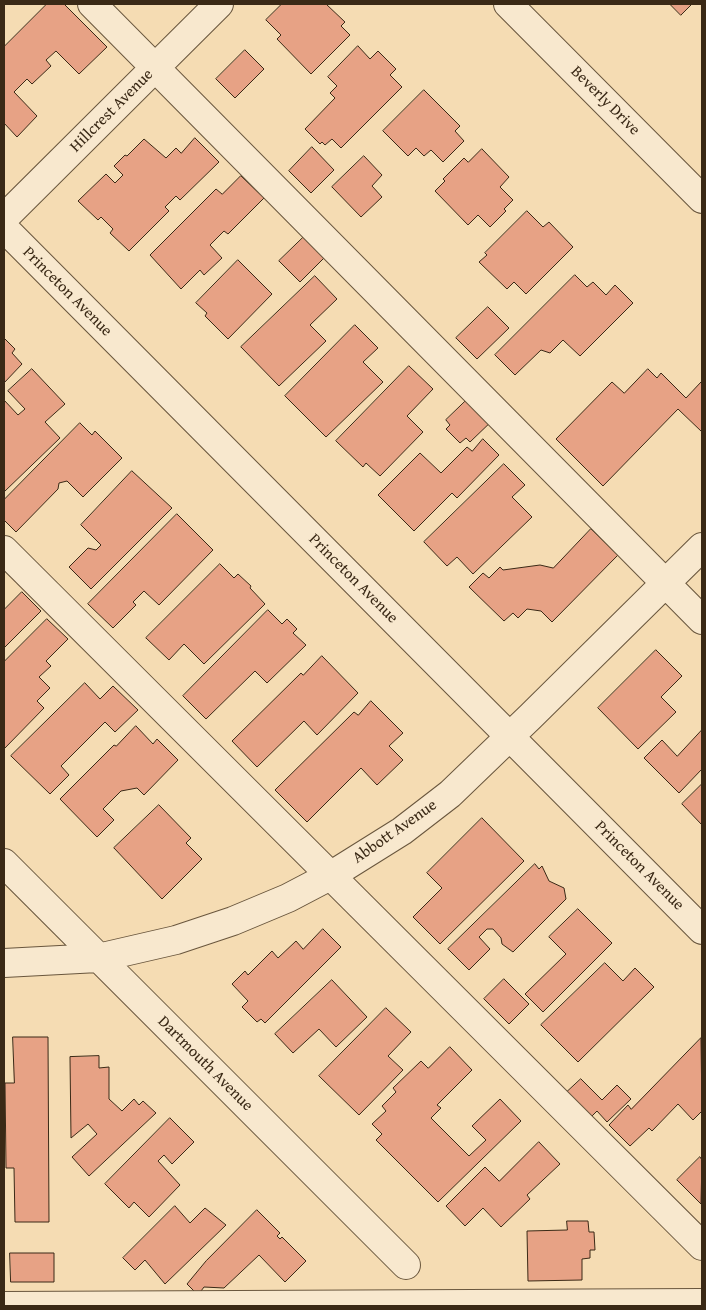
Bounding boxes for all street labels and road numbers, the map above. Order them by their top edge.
street label: Beverly Drive [566,62,644,140]
street label: Hillcrest Avenue [66,65,158,157]
street label: Princeton Avenue [18,243,116,341]
street label: Princeton Avenue [304,530,402,628]
street label: Abbott Avenue [349,796,441,868]
street label: Princeton Avenue [590,817,688,915]
street label: Dartmouth Avenue [153,1012,257,1116]

